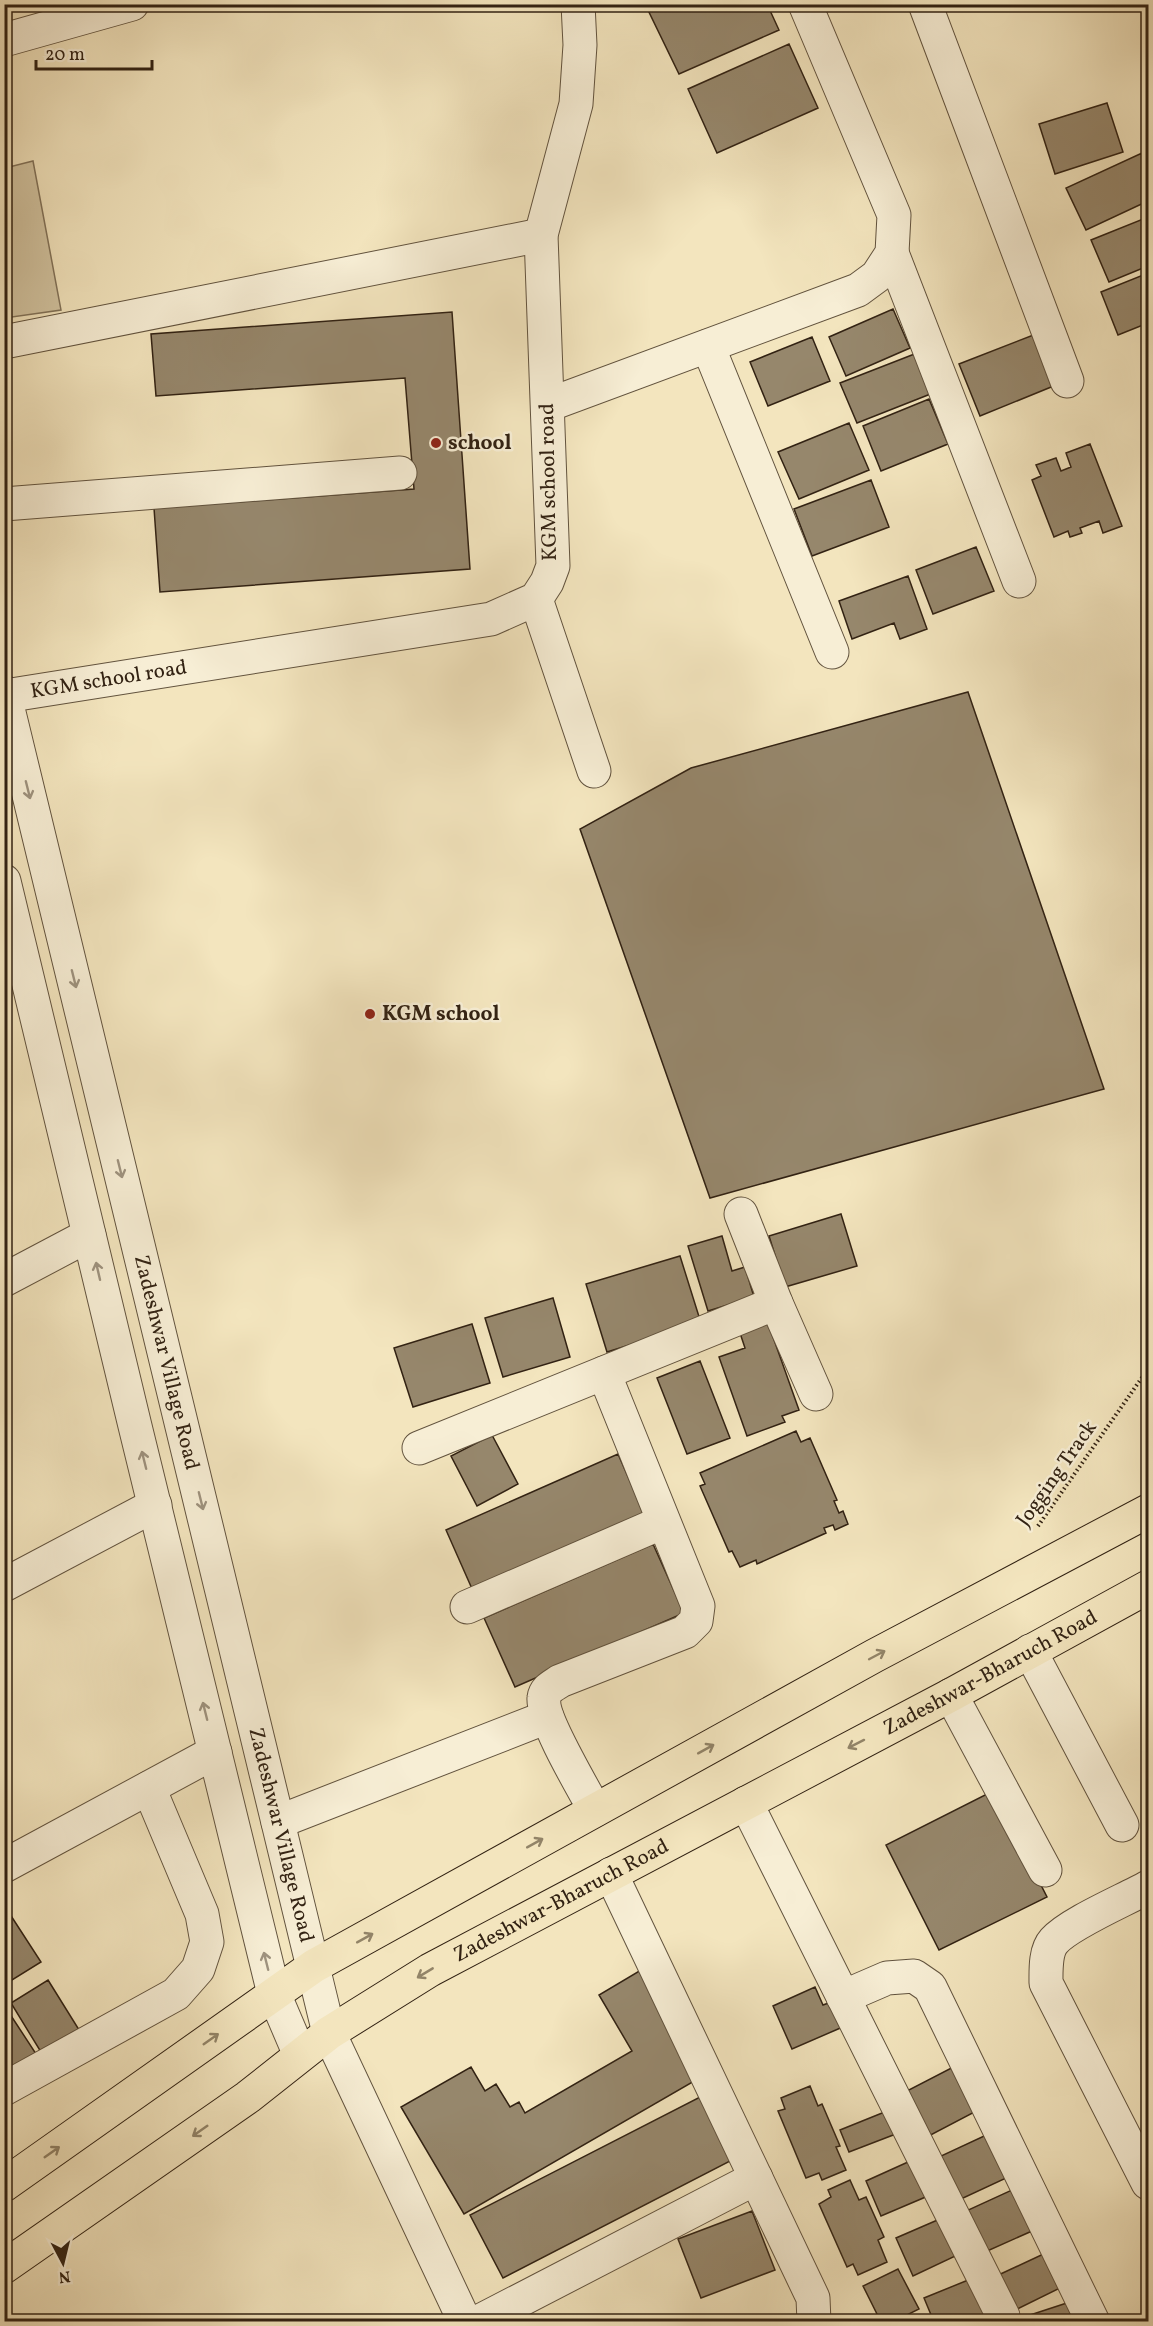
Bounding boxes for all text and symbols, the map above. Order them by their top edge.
scale bar [36,33,152,71]
text: 20 m [45,43,85,68]
street label: KGM school road [533,403,565,561]
place label: school [448,429,512,458]
marker: school [429,436,443,450]
street label: KGM school road [28,653,189,706]
one-way arrow [23,780,35,799]
one-way arrow [69,969,81,988]
place label: KGM school [382,1000,500,1029]
marker: KGM school [363,1007,377,1021]
one-way arrow [115,1159,126,1178]
street label: Zadeshwar Village Road [126,1252,207,1473]
one-way arrow [91,1261,103,1280]
street label: Jogging Track [1010,1415,1105,1533]
one-way arrow [137,1451,149,1470]
one-way arrow [195,1491,207,1510]
street label: Zadeshwar-Bharuch Road [878,1603,1103,1743]
one-way arrow [867,1649,885,1660]
one-way arrow [198,1701,210,1720]
street label: Zadeshwar Village Road [241,1724,321,1945]
one-way arrow [848,1739,866,1750]
one-way arrow [697,1743,714,1755]
street label: Zadeshwar-Bharuch Road [448,1832,674,1970]
one-way arrow [526,1837,543,1849]
one-way arrow [356,1932,373,1944]
one-way arrow [260,1952,272,1971]
one-way arrow [417,1968,434,1980]
one-way arrow [203,2033,219,2045]
one-way arrow [193,2125,209,2137]
one-way arrow [44,2145,60,2158]
north arrow [33,2233,93,2293]
text: N [57,2264,72,2288]

